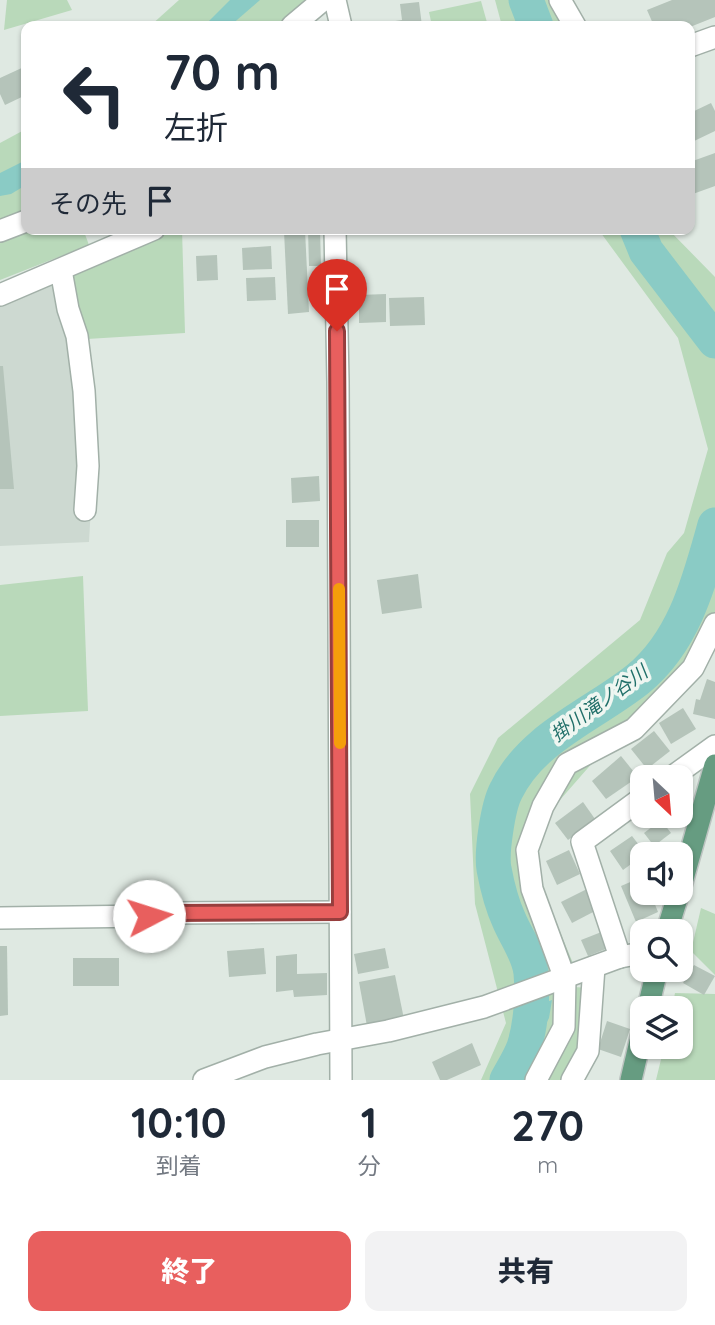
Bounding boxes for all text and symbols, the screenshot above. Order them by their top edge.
text: 70 m [164,41,280,102]
icon: left [49,49,140,140]
text: 左折 [164,107,228,147]
icon: arrive [141,182,179,220]
text: その先 [49,187,127,220]
pin [307,259,367,331]
icon: arrive [318,270,356,308]
water label: 掛川滝ノ谷川 [546,659,654,746]
north arrow [630,765,693,828]
map controls [630,765,693,1059]
button: sound [630,842,693,905]
position arrow [112,879,186,953]
button: search [630,919,693,982]
button: layers [630,996,693,1059]
text: 10:10 [131,1096,227,1149]
text: 1 [361,1096,377,1149]
text: 270 [511,1099,584,1152]
text: m [537,1150,558,1179]
text: 到着 [156,1151,202,1180]
text: 分 [357,1151,380,1180]
button: 終了 [28,1231,351,1311]
button: 共有 [365,1231,687,1311]

